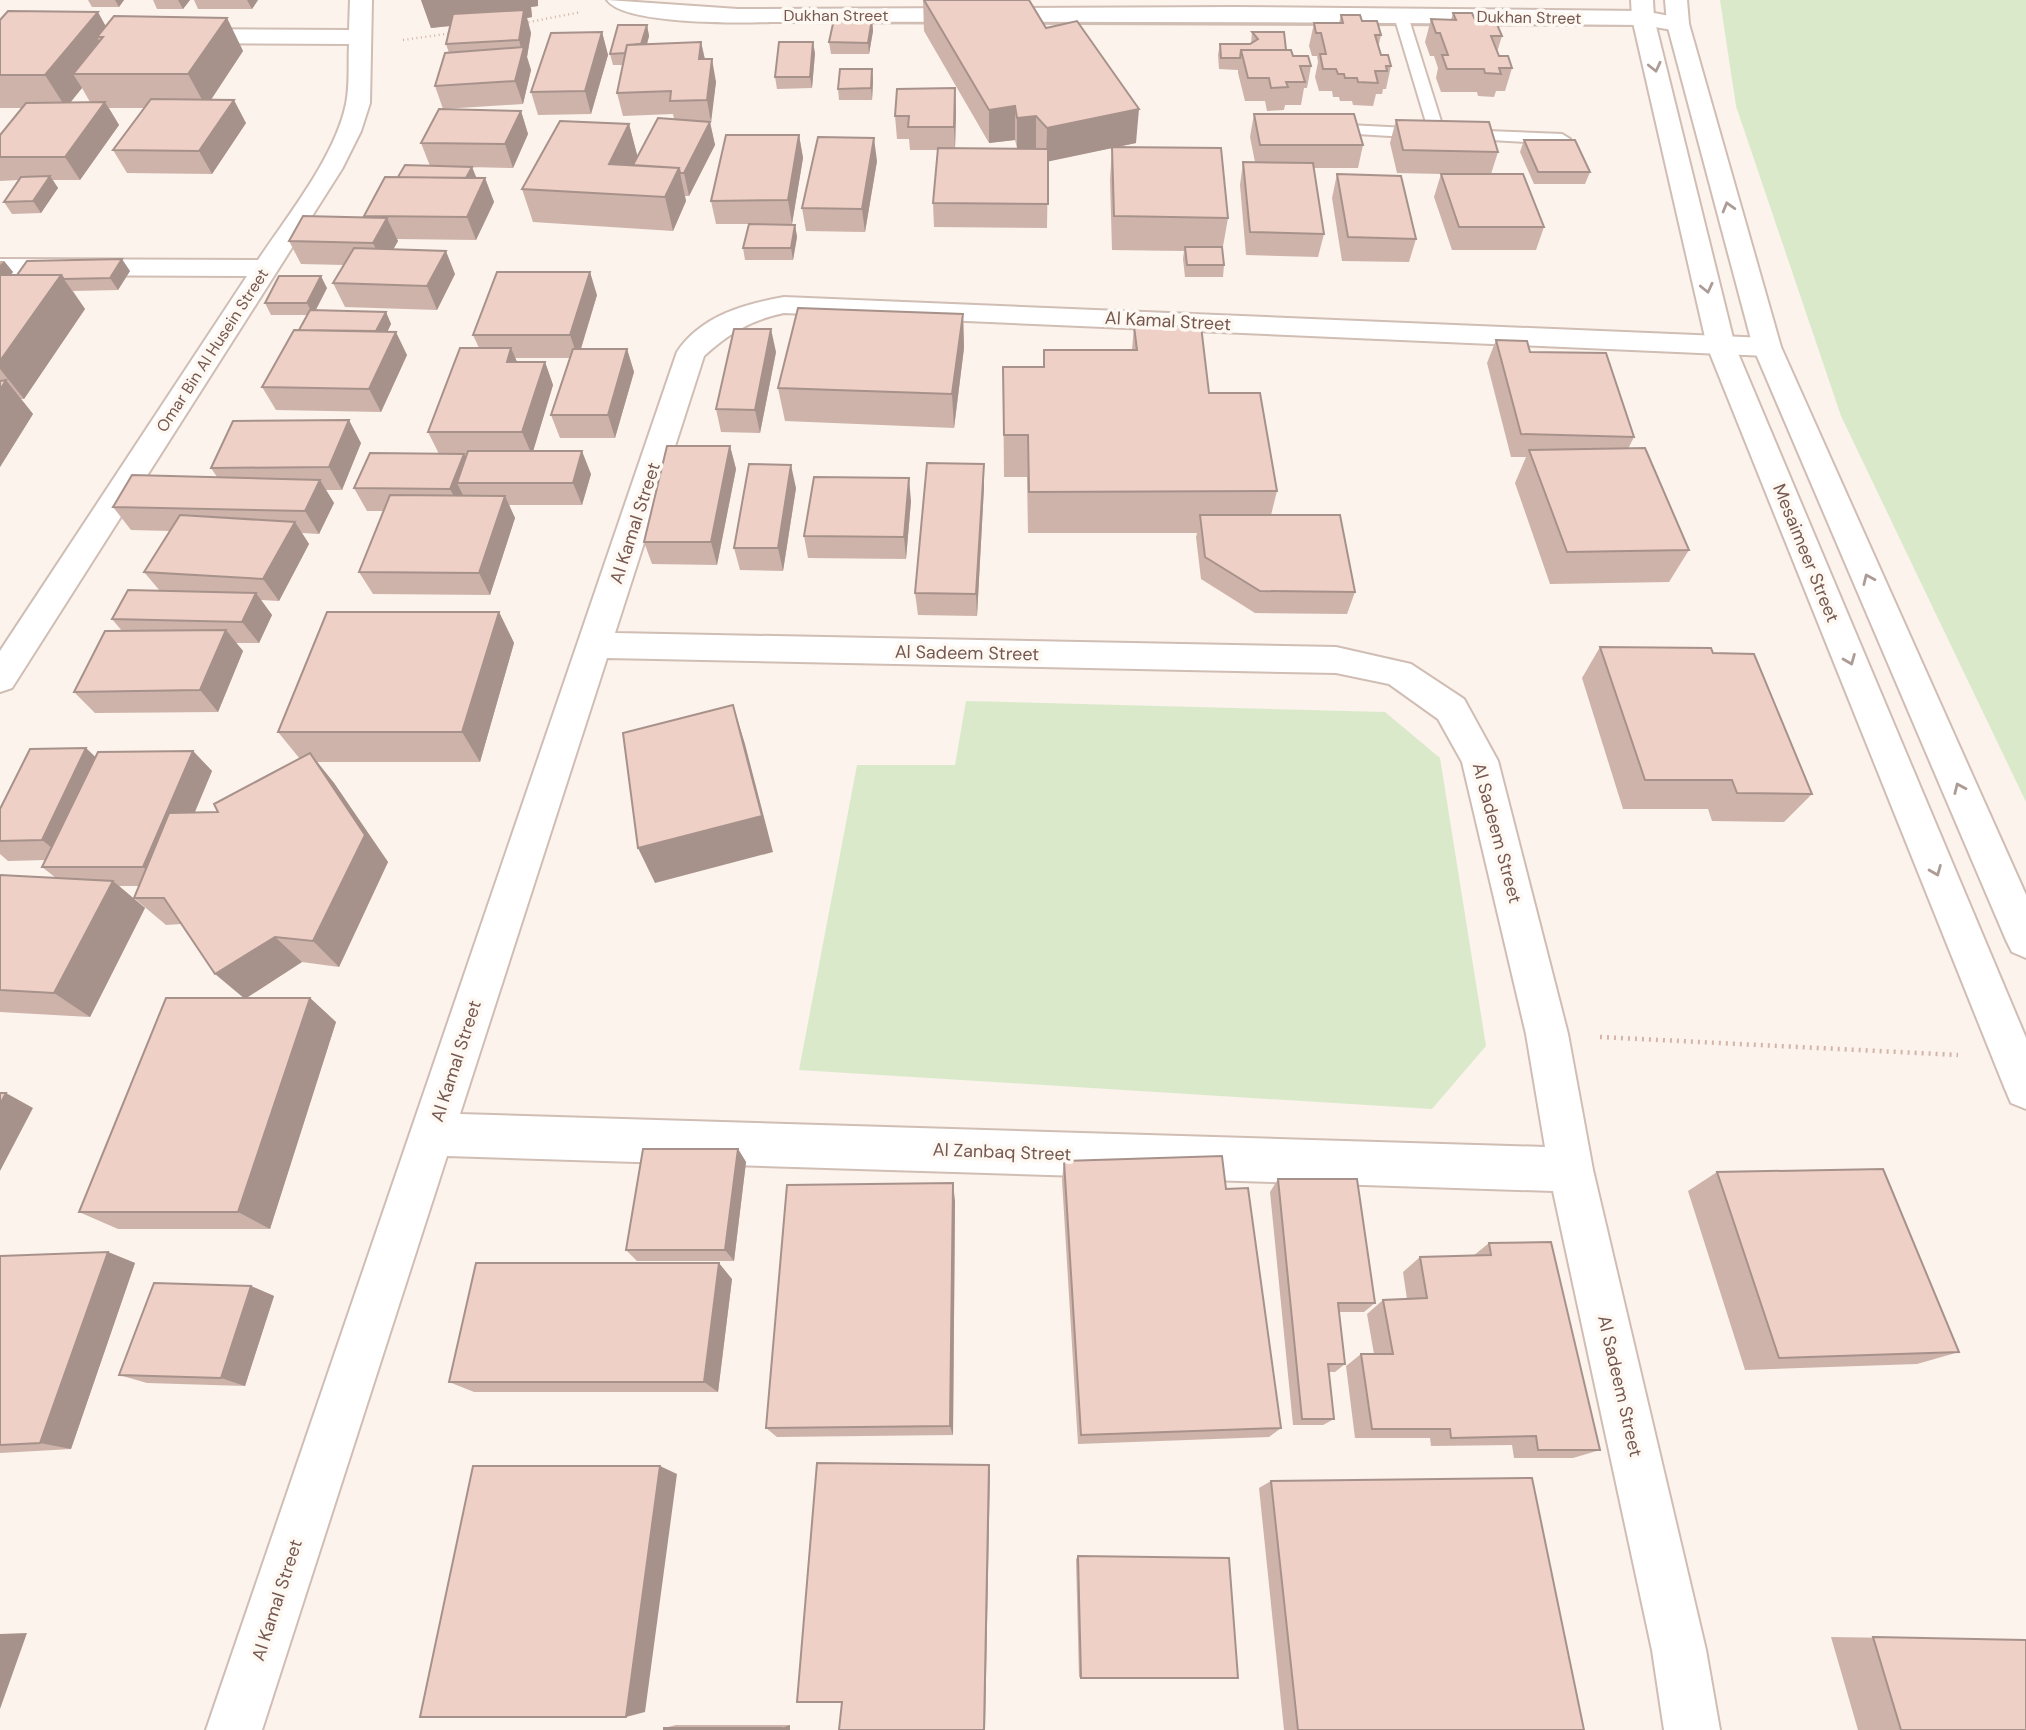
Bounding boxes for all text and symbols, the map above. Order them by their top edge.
street label: Dukhan Street [784,5,888,26]
street label: Dukhan Street [1476,6,1582,29]
one-way arrow [1646,61,1661,73]
one-way arrow [1722,201,1736,213]
street label: Omar Bin Al Husein Street [152,265,273,436]
one-way arrow [1699,282,1713,294]
street label: Al Kamal Street [1104,306,1232,336]
street label: Al Kamal Street [604,459,666,587]
street label: Mesaimeer Street [1767,480,1845,626]
one-way arrow [1863,574,1877,586]
street label: Al Sadeem Street [895,640,1039,666]
one-way arrow [1842,653,1856,665]
street label: Al Sadeem Street [1467,760,1527,906]
one-way arrow [1954,783,1968,795]
one-way arrow [1928,864,1942,876]
street label: Al Kamal Street [425,997,487,1125]
street label: Al Zanbaq Street [932,1138,1072,1166]
street label: Al Sadeem Street [1592,1313,1648,1459]
street label: Al Kamal Street [246,1536,308,1664]

